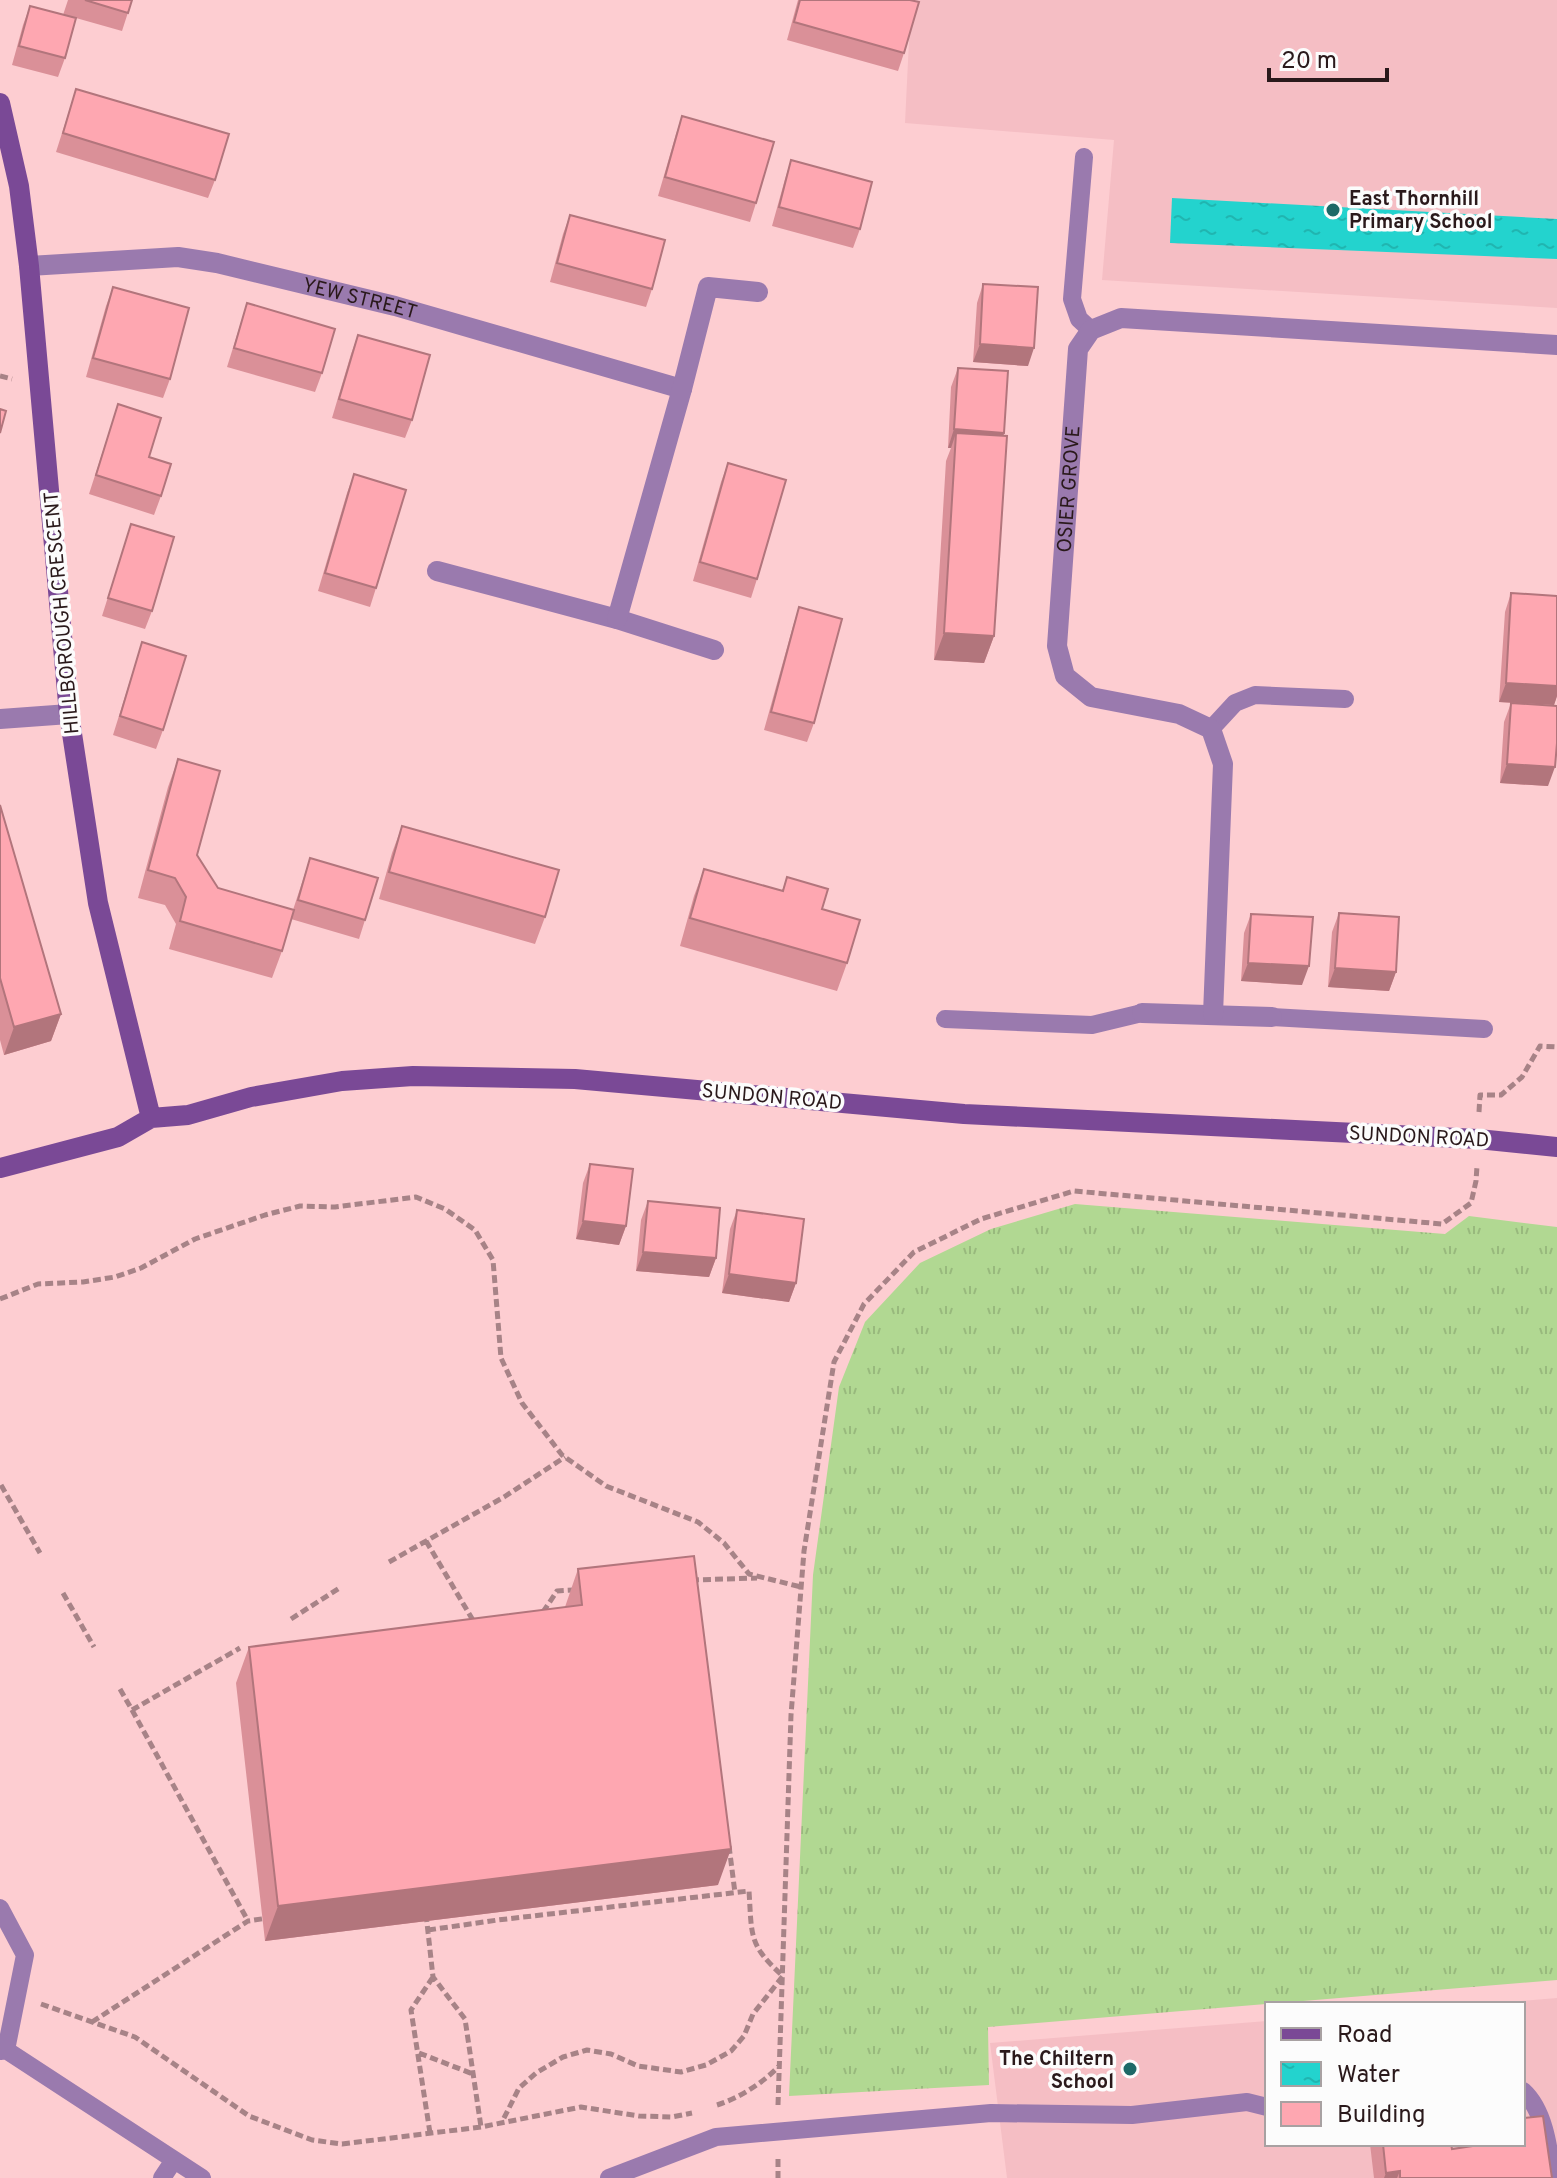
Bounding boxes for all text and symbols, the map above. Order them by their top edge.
scale bar [1269,32,1387,82]
text: 20 m [1281,47,1337,77]
place label: East Thornhill Primary School [1349,187,1493,236]
marker: East Thornhill Primary School [1324,201,1342,219]
street label: YEW STREET [300,273,420,327]
street label: OSIER GROVE [1053,425,1088,554]
street label: HILLBOROUGH CRESCENT [39,490,87,735]
street label: SUNDON ROAD [701,1079,843,1117]
street label: SUNDON ROAD [1348,1121,1490,1155]
legend [1265,2002,1525,2146]
text: Road [1337,2021,1393,2051]
place label: The Chiltern School [999,2047,1114,2096]
marker: The Chiltern School [1121,2060,1139,2078]
text: Water [1337,2061,1400,2091]
text: Building [1337,2101,1426,2131]

